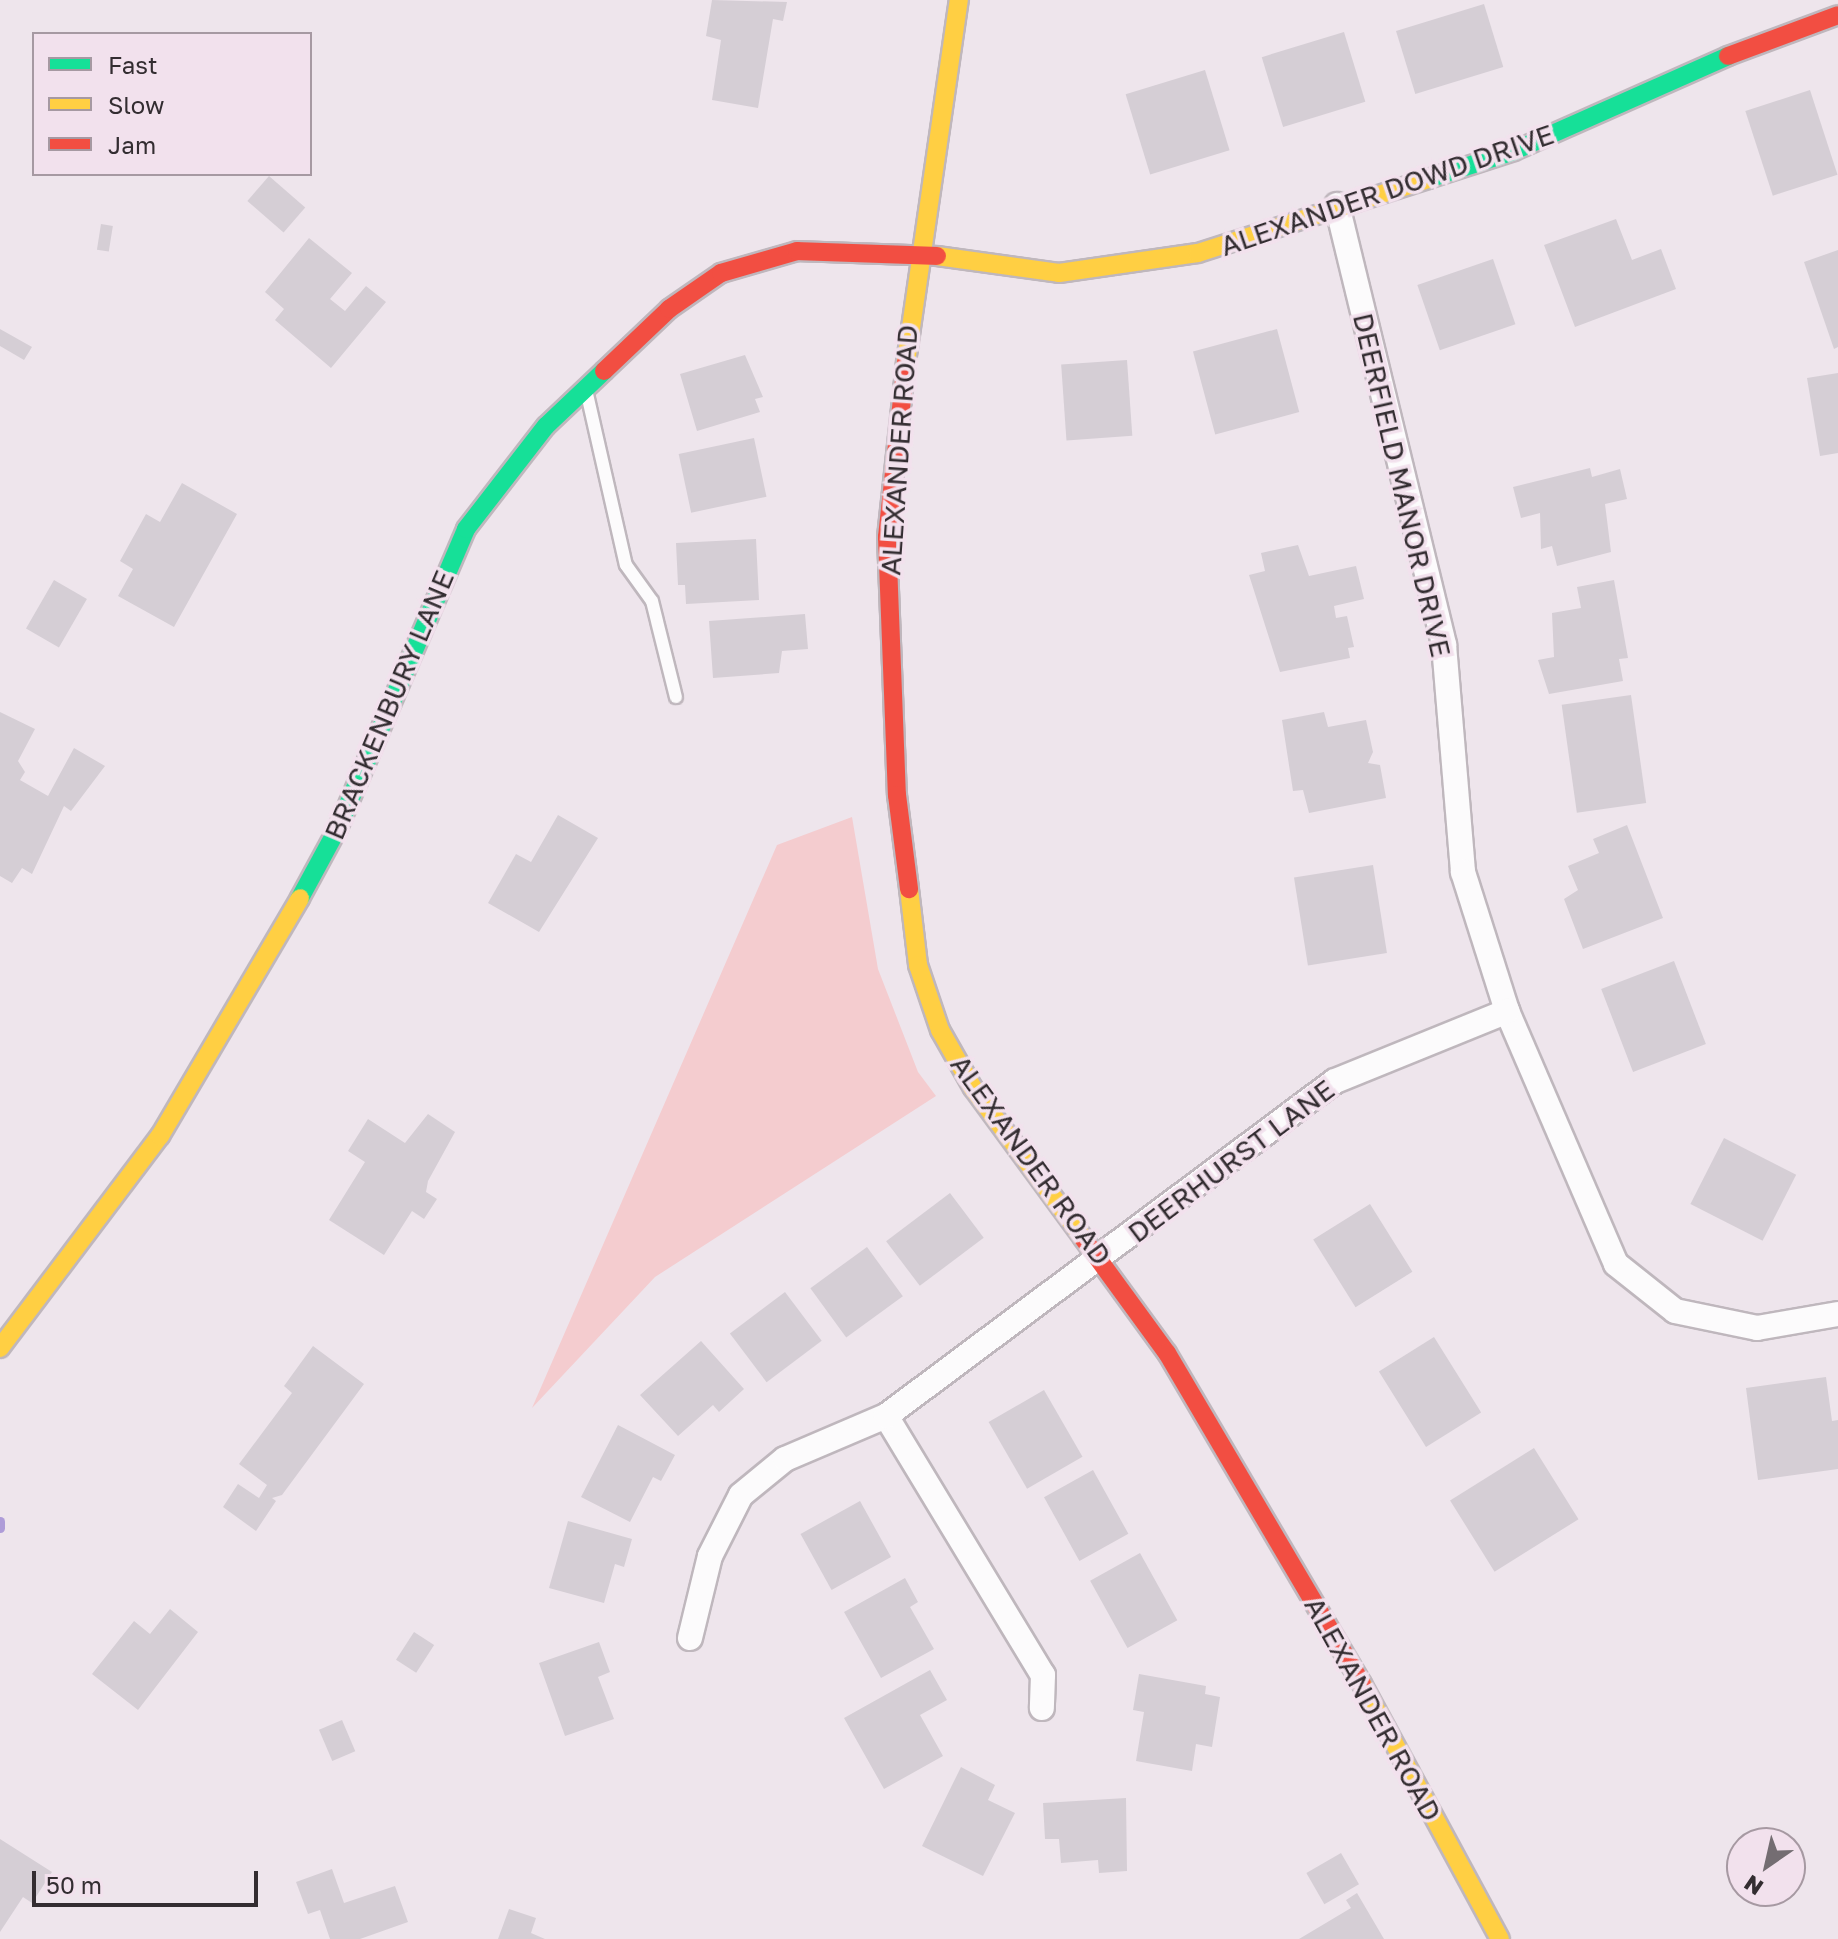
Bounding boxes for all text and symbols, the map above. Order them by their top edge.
legend [32,32,312,176]
text: Fast [108,50,158,79]
text: Slow [108,90,164,119]
street label: ALEXANDER DOWD DRIVE [1216,117,1558,263]
text: Jam [108,130,156,159]
street label: DEERFIELD MANOR DRIVE [1346,310,1458,660]
street label: ALEXANDER ROAD [873,324,925,576]
street label: BRACKENBURY LANE [317,565,461,845]
street label: ALEXANDER ROAD [944,1049,1118,1271]
street label: DEERHURST LANE [1121,1073,1341,1249]
street label: ALEXANDER ROAD [1297,1591,1449,1827]
north arrow [1726,1827,1806,1907]
scale bar [36,1855,262,1905]
text: 50 m [46,1870,102,1899]
text: N [1739,1870,1768,1902]

